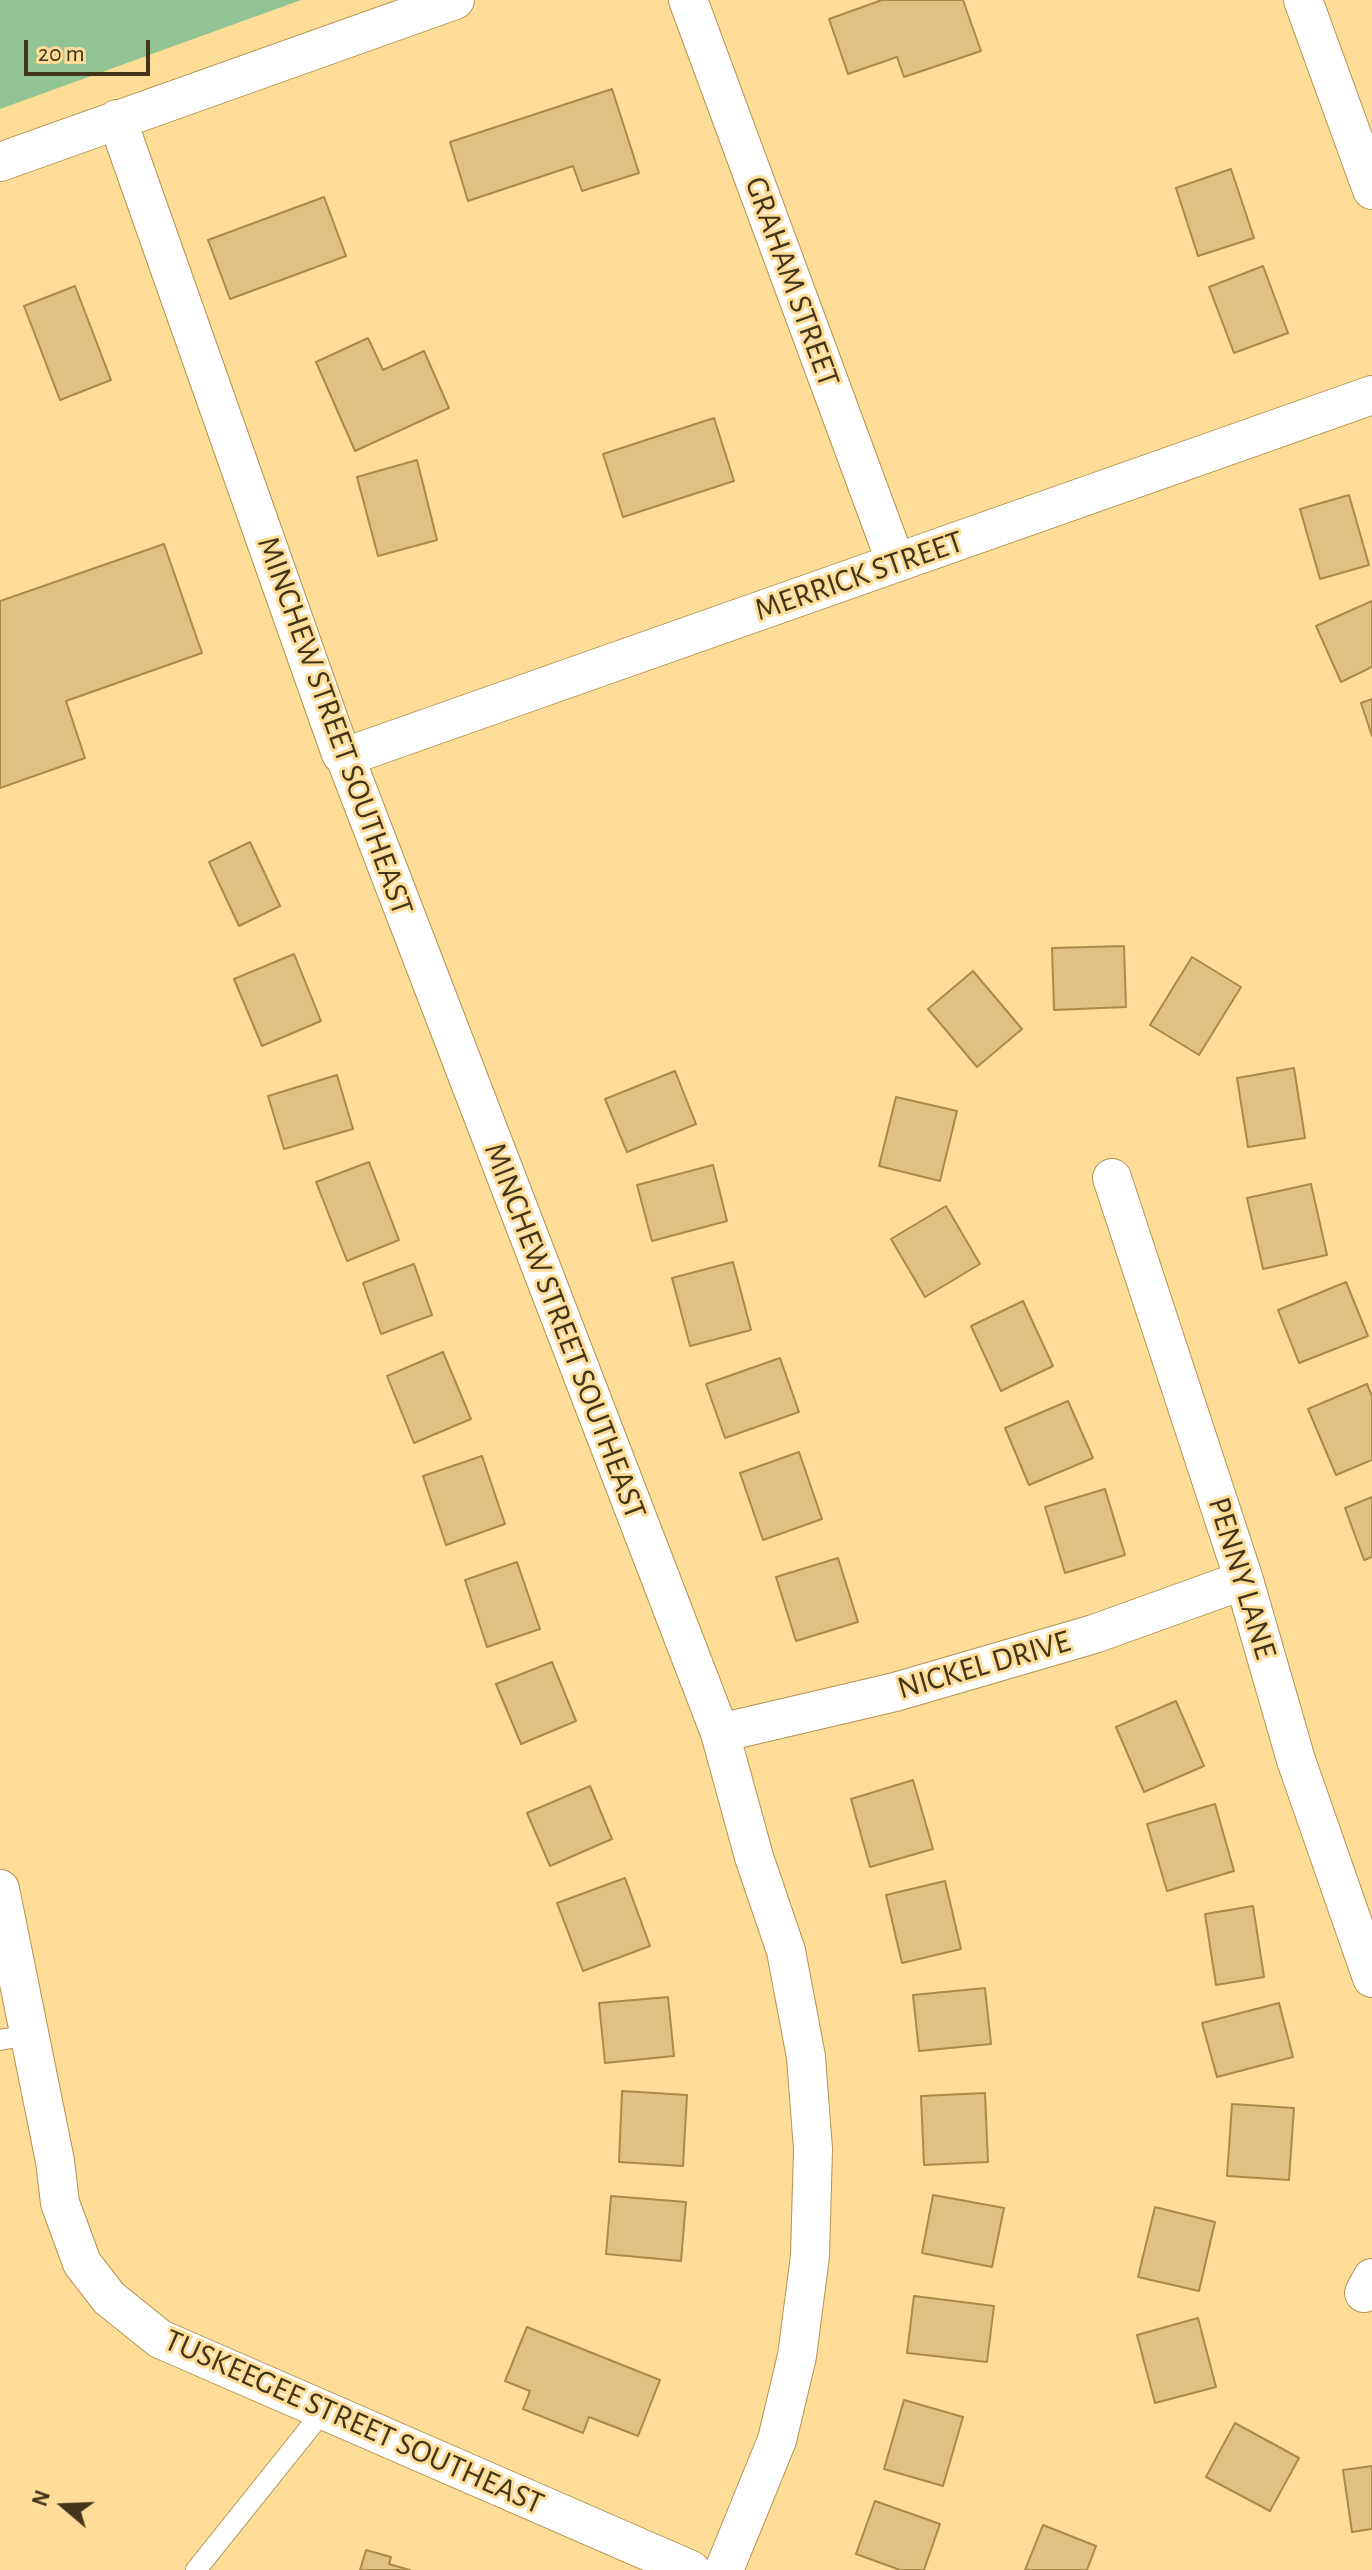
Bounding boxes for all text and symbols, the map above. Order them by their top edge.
scale bar [28,24,154,74]
text: 20 m [38,42,85,66]
street label: GRAHAM STREET [736,172,848,392]
street label: MERRICK STREET [750,522,968,630]
street label: MINCHEW STREET SOUTHEAST [249,531,421,921]
street label: MINCHEW STREET SOUTHEAST [475,1137,655,1525]
street label: PENNY LANE [1199,1493,1285,1663]
street label: NICKEL DRIVE [893,1622,1075,1708]
street label: TUSKEEGEE STREET SOUTHEAST [158,2321,550,2523]
north arrow [24,2466,104,2546]
text: N [28,2487,54,2509]

